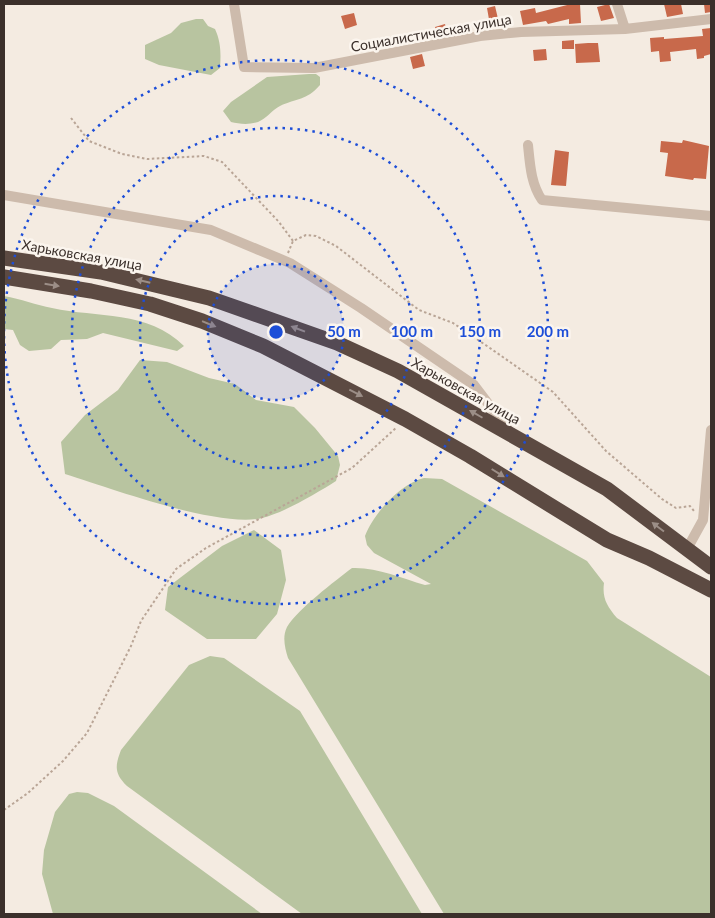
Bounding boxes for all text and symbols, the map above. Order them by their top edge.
street label: Социалистическая улица [349,10,513,55]
street label: Харьковская улица [21,236,144,273]
one-way arrow [134,277,150,285]
one-way arrow [44,281,60,289]
one-way arrow [202,320,217,328]
text: 50 m [327,322,361,340]
text: 100 m [391,322,433,340]
text: 150 m [459,322,501,340]
text: 200 m [527,322,569,340]
centre of rings [267,323,285,341]
one-way arrow [290,325,305,333]
street label: Харьковская улица [409,354,524,428]
one-way arrow [349,389,363,397]
one-way arrow [469,410,483,418]
one-way arrow [491,468,504,478]
one-way arrow [651,522,665,532]

